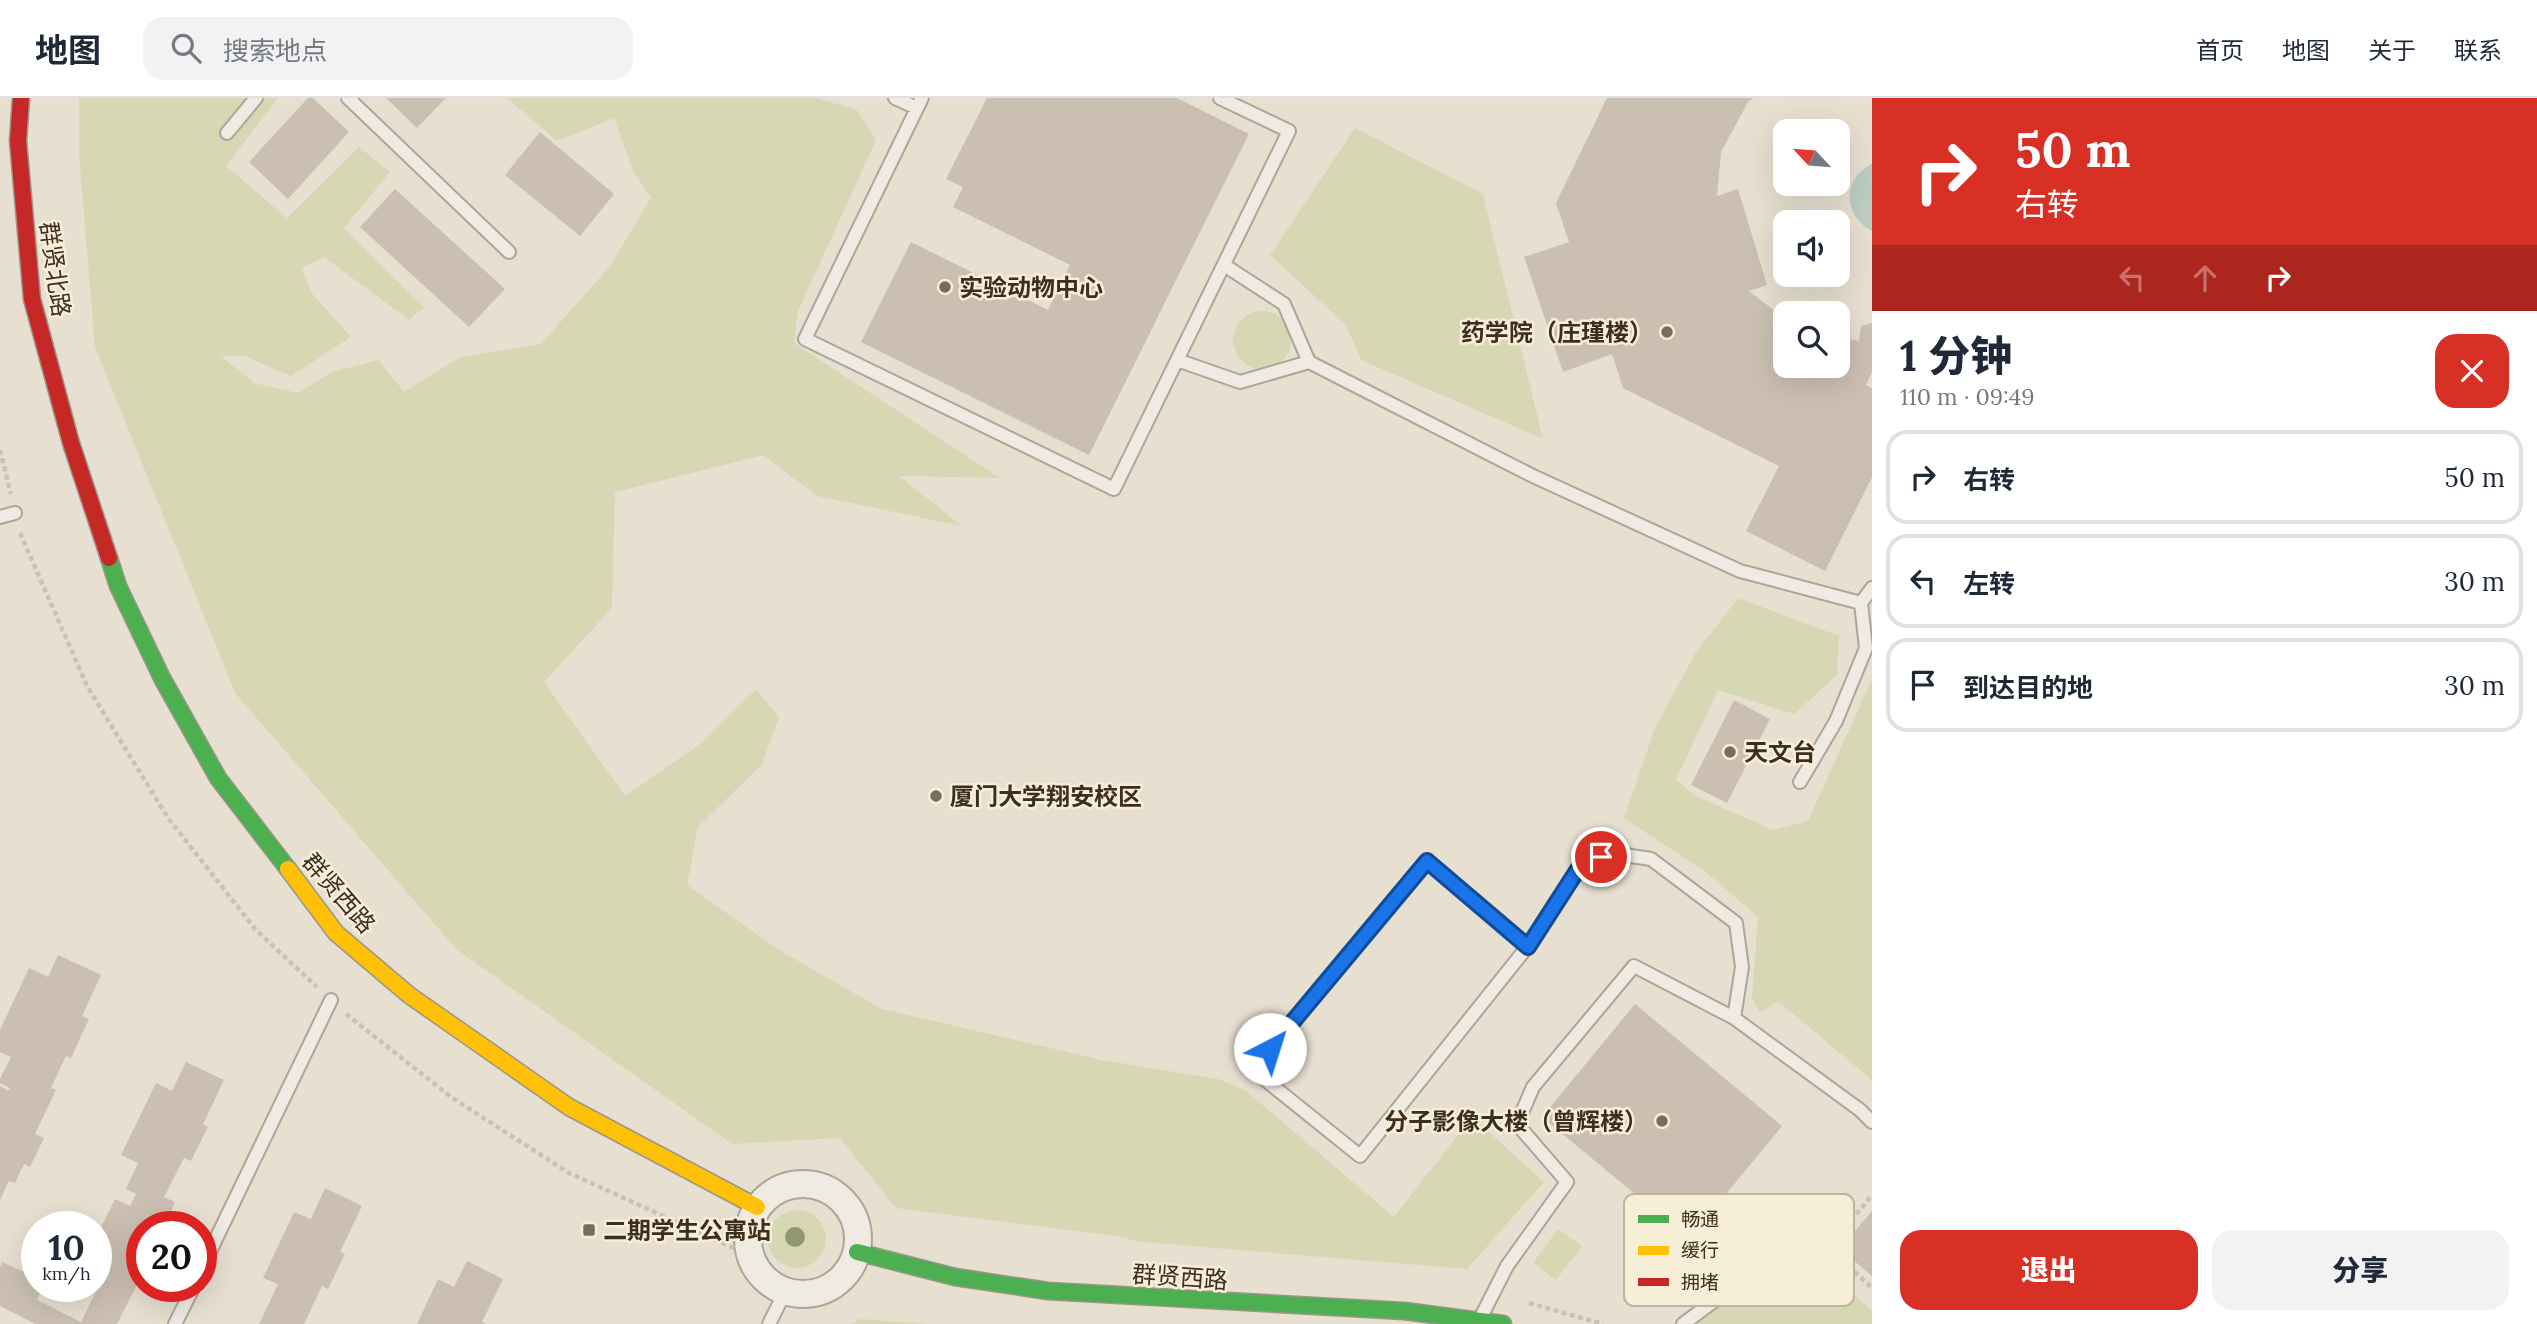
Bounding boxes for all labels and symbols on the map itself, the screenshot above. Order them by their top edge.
north arrow [1773,119,1850,196]
street label: 群贤北路 [33,219,77,319]
place label: 实验动物中心 [959,272,1103,303]
marker: 实验动物中心 [937,279,953,295]
place label: 药学院（庄瑾楼） [1461,317,1653,348]
marker: 药学院（庄瑾楼） [1659,324,1675,340]
place label: 天文台 [1744,737,1816,768]
marker: 天文台 [1722,744,1738,760]
place label: 厦门大学翔安校区 [950,781,1142,812]
marker: 厦门大学翔安校区 [928,788,944,804]
pin [1571,827,1631,887]
street label: 群贤西路 [296,847,382,939]
position arrow [1233,1012,1307,1086]
place label: 分子影像大楼（曾辉楼） [1384,1106,1648,1137]
marker: 分子影像大楼（曾辉楼） [1654,1113,1670,1129]
legend [1624,1194,1854,1306]
text: 畅通 [1681,1207,1719,1231]
speed limit sign: 20 [126,1211,217,1302]
place label: 二期学生公寓站 [603,1215,771,1246]
marker: 二期学生公寓站 [581,1222,597,1238]
text: 缓行 [1681,1238,1719,1262]
street label: 群贤西路 [1131,1258,1229,1296]
text: 拥堵 [1681,1270,1719,1294]

